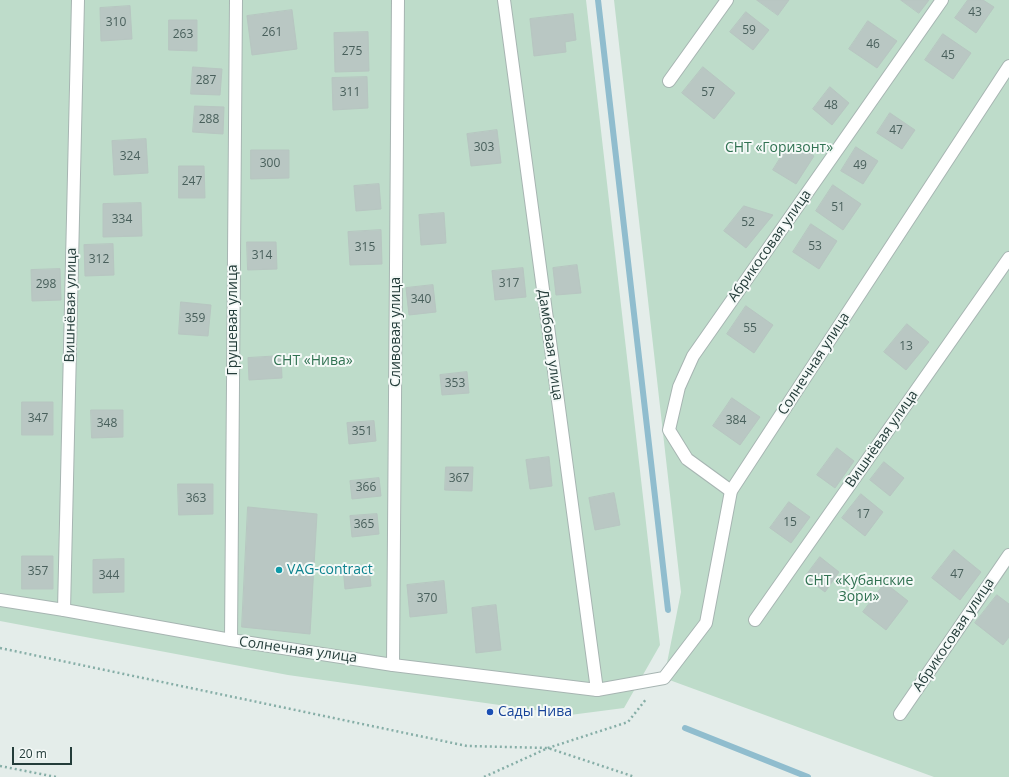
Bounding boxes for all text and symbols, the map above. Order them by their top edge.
house number: 43 [968,6,982,20]
house number: 310 [106,16,126,30]
house number: 59 [742,24,756,38]
house number: 261 [262,26,282,40]
house number: 263 [173,28,193,42]
house number: 46 [866,38,880,52]
house number: 275 [342,45,362,59]
house number: 45 [941,49,955,63]
house number: 287 [196,74,216,88]
house number: 311 [340,86,360,100]
house number: 57 [701,86,715,100]
house number: 48 [824,99,838,113]
house number: 288 [199,113,219,127]
house number: 47 [889,124,903,138]
park label: СНТ «Горизонт» [725,140,833,156]
house number: 303 [474,141,494,155]
house number: 324 [120,150,140,164]
house number: 300 [260,157,280,171]
house number: 49 [853,159,867,173]
house number: 247 [182,175,202,189]
street label: Абрикосовая улица [725,187,815,305]
house number: 51 [831,201,845,215]
house number: 334 [112,213,132,227]
house number: 52 [741,216,755,230]
house number: 53 [808,240,822,254]
house number: 315 [355,241,375,255]
street label: Вишнёвая улица [62,247,80,363]
house number: 314 [252,249,272,263]
house number: 312 [89,253,109,267]
street label: Грушевая улица [225,265,241,375]
street label: Сливовая улица [388,277,404,387]
house number: 317 [499,277,519,291]
house number: 298 [36,278,56,292]
street label: Дамбовая улица [534,288,566,402]
house number: 340 [411,293,431,307]
street label: Солнечная улица [775,310,853,418]
house number: 359 [185,312,205,326]
house number: 55 [743,322,757,336]
house number: 13 [899,340,913,354]
park label: СНТ «Нива» [273,353,353,369]
house number: 353 [445,377,465,391]
street label: Вишнёвая улица [842,387,922,491]
house number: 347 [28,412,48,426]
house number: 384 [726,414,746,428]
house number: 348 [97,417,117,431]
house number: 351 [352,425,372,439]
house number: 367 [449,472,469,486]
house number: 366 [356,481,376,495]
house number: 363 [186,492,206,506]
house number: 17 [856,508,870,522]
house number: 15 [783,516,797,530]
house number: 365 [354,518,374,532]
place label: VAG-contract [287,562,373,578]
house number: 357 [28,565,48,579]
marker: VAG-contract [274,565,284,575]
house number: 47 [950,568,964,582]
house number: 344 [99,569,119,583]
park label: СНТ «Кубанские Зори» [805,573,913,606]
street label: Абрикосовая улица [910,575,998,695]
house number: 370 [417,592,437,606]
street label: Солнечная улица [238,633,358,667]
place label: Сады Нива [498,704,572,720]
marker: Сады Нива [485,707,495,717]
scale bar [14,739,74,765]
text: 20 m [19,745,47,762]

